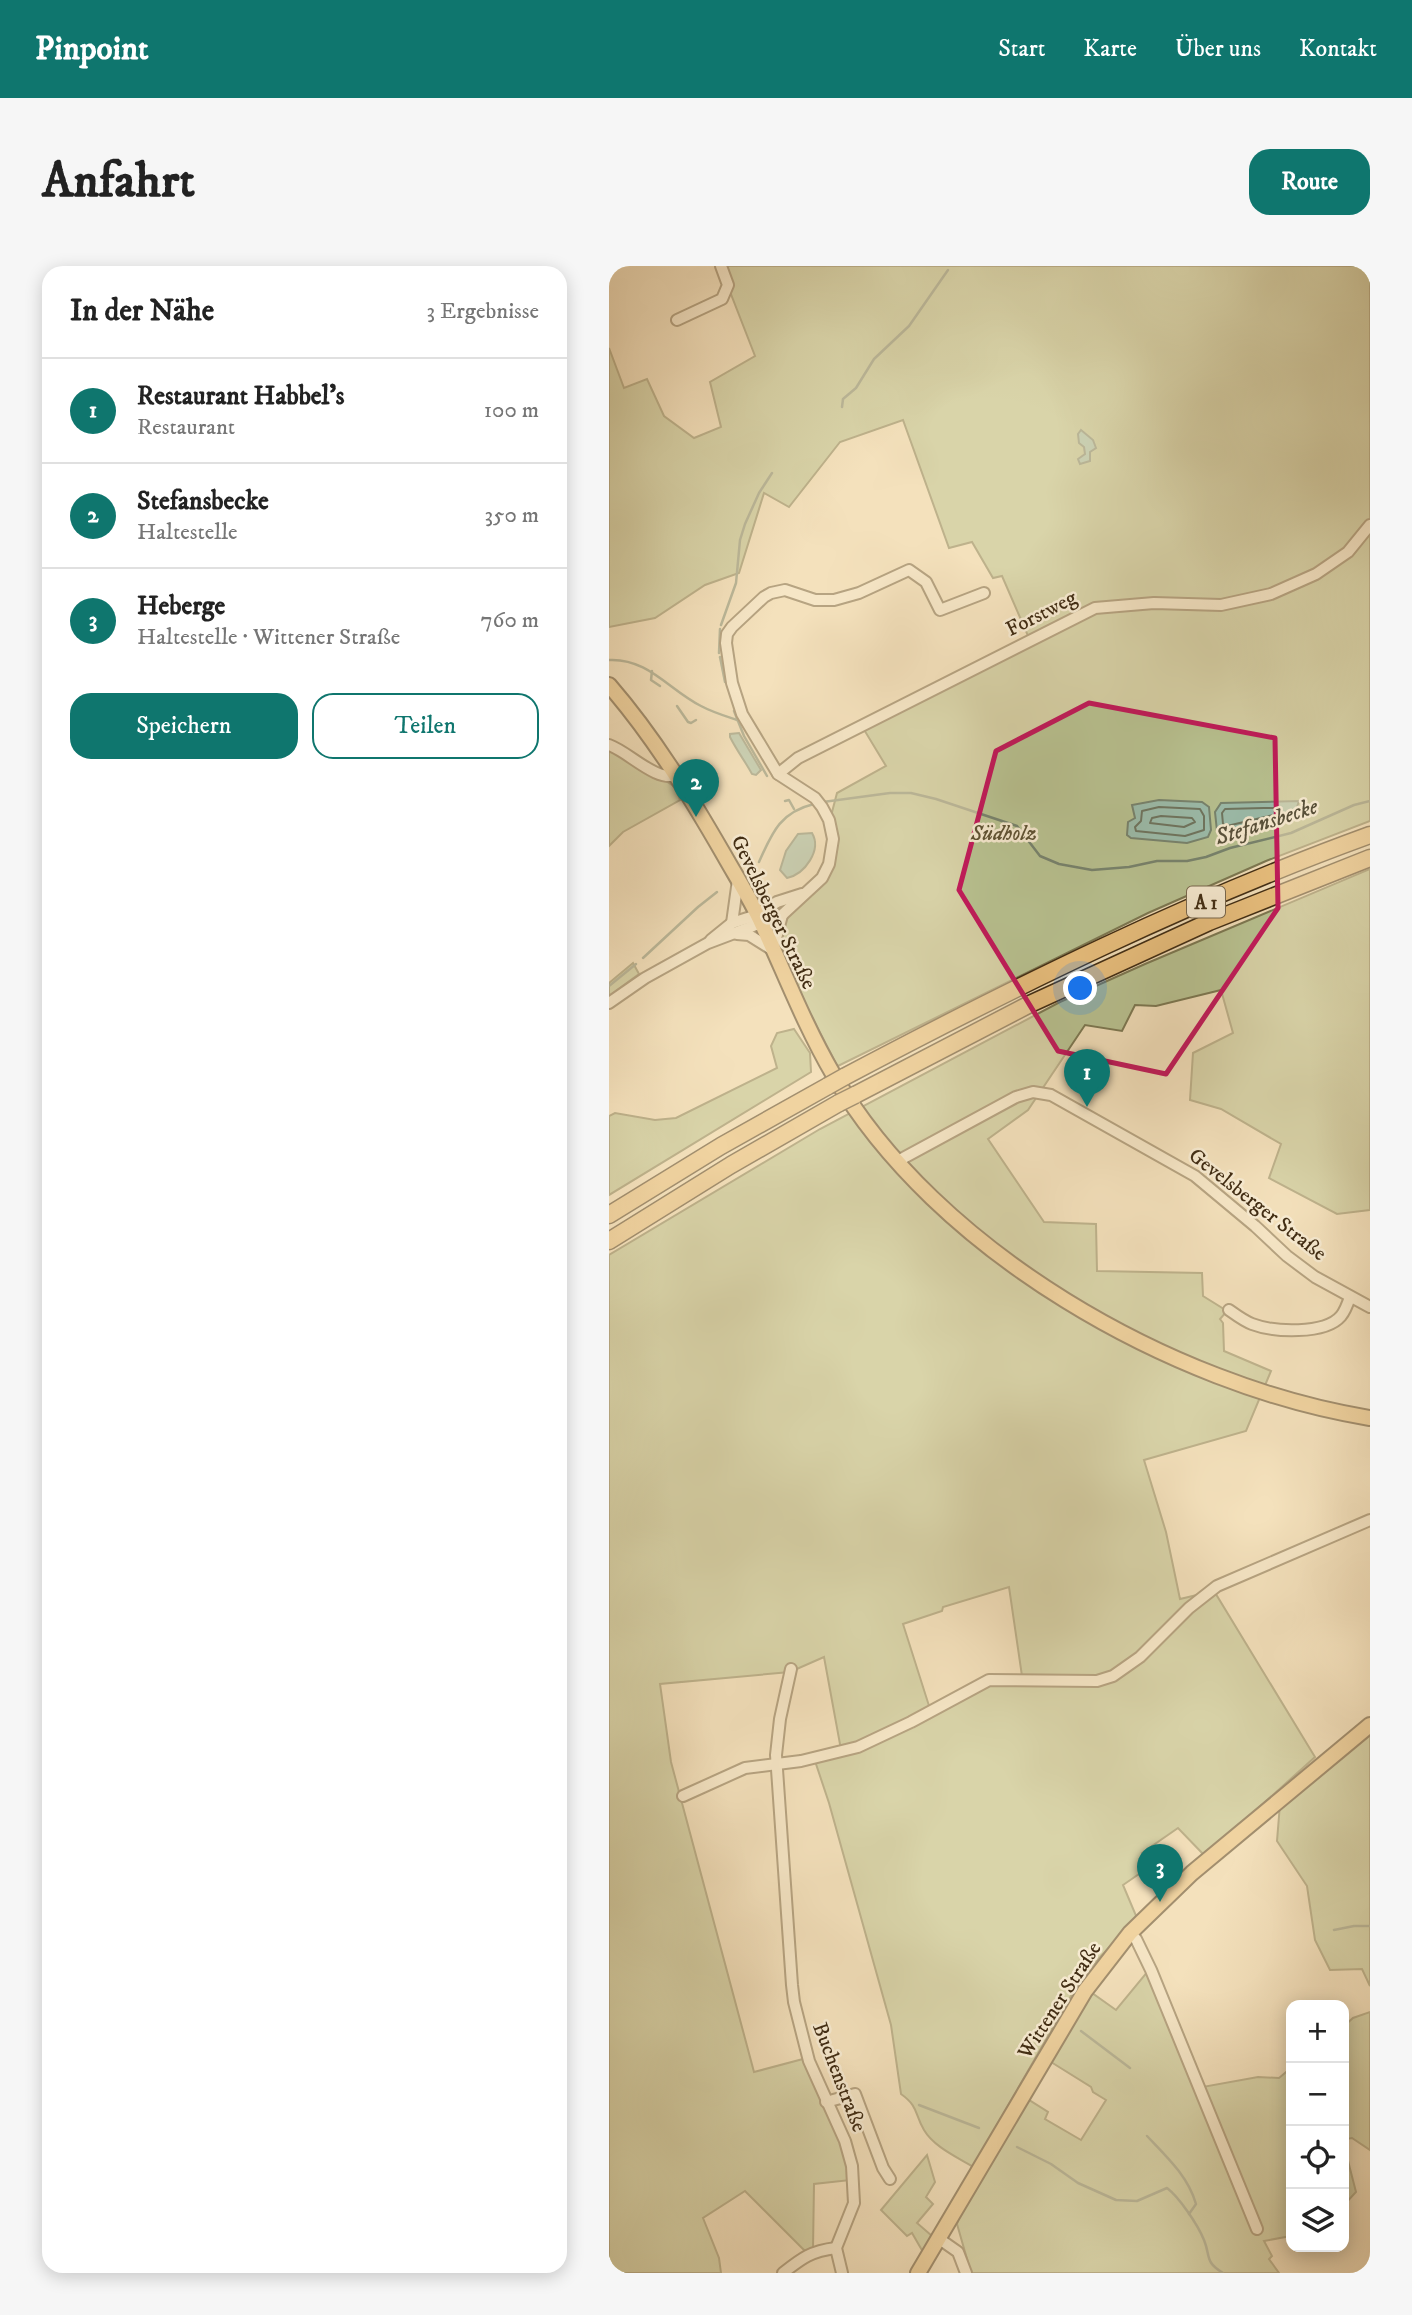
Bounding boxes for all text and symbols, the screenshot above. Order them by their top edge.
text: Pinpoint [35,29,149,70]
text: Start [998,34,1045,64]
text: Karte [1083,34,1137,64]
text: Über uns [1175,34,1261,64]
text: Kontakt [1299,34,1377,64]
button: Route [1249,149,1370,215]
text: Anfahrt [42,151,195,213]
text: In der Nähe [70,293,214,330]
text: 3 Ergebnisse [426,297,539,326]
text: Restaurant Habbel's [137,380,344,413]
text: 1 [89,396,97,425]
text: 100 m [484,396,539,425]
text: Restaurant [137,413,235,442]
text: Stefansbecke [137,485,269,518]
text: 2 [87,501,99,530]
text: 350 m [484,501,539,530]
text: Haltestelle [137,518,238,547]
street label: Forstweg [1002,585,1082,643]
text: Heberge [137,590,225,623]
text: 3 [89,606,97,635]
text: 760 m [480,606,539,635]
text: Haltestelle · Wittener Straße [137,623,400,652]
button: Speichern [70,693,298,759]
button: Teilen [312,693,539,759]
pin: 2 [673,759,719,817]
water label: Stefansbecke [1210,792,1323,853]
park label: Südholz [970,821,1037,847]
street label: Gevelsberger Straße [725,831,822,994]
road number: A 1 [1187,887,1225,918]
your location [1063,971,1097,1005]
pin: 1 [1064,1049,1110,1107]
street label: Gevelsberger Straße [1183,1143,1332,1267]
pin: 3 [1137,1844,1183,1902]
street label: Wittener Straße [1012,1937,1108,2065]
map controls [1286,2000,1349,2252]
button: + [1286,2000,1349,2063]
street label: Buchenstraße [806,2019,872,2136]
button: − [1286,2063,1349,2126]
button: locate [1286,2126,1349,2189]
button: layers [1286,2189,1349,2252]

